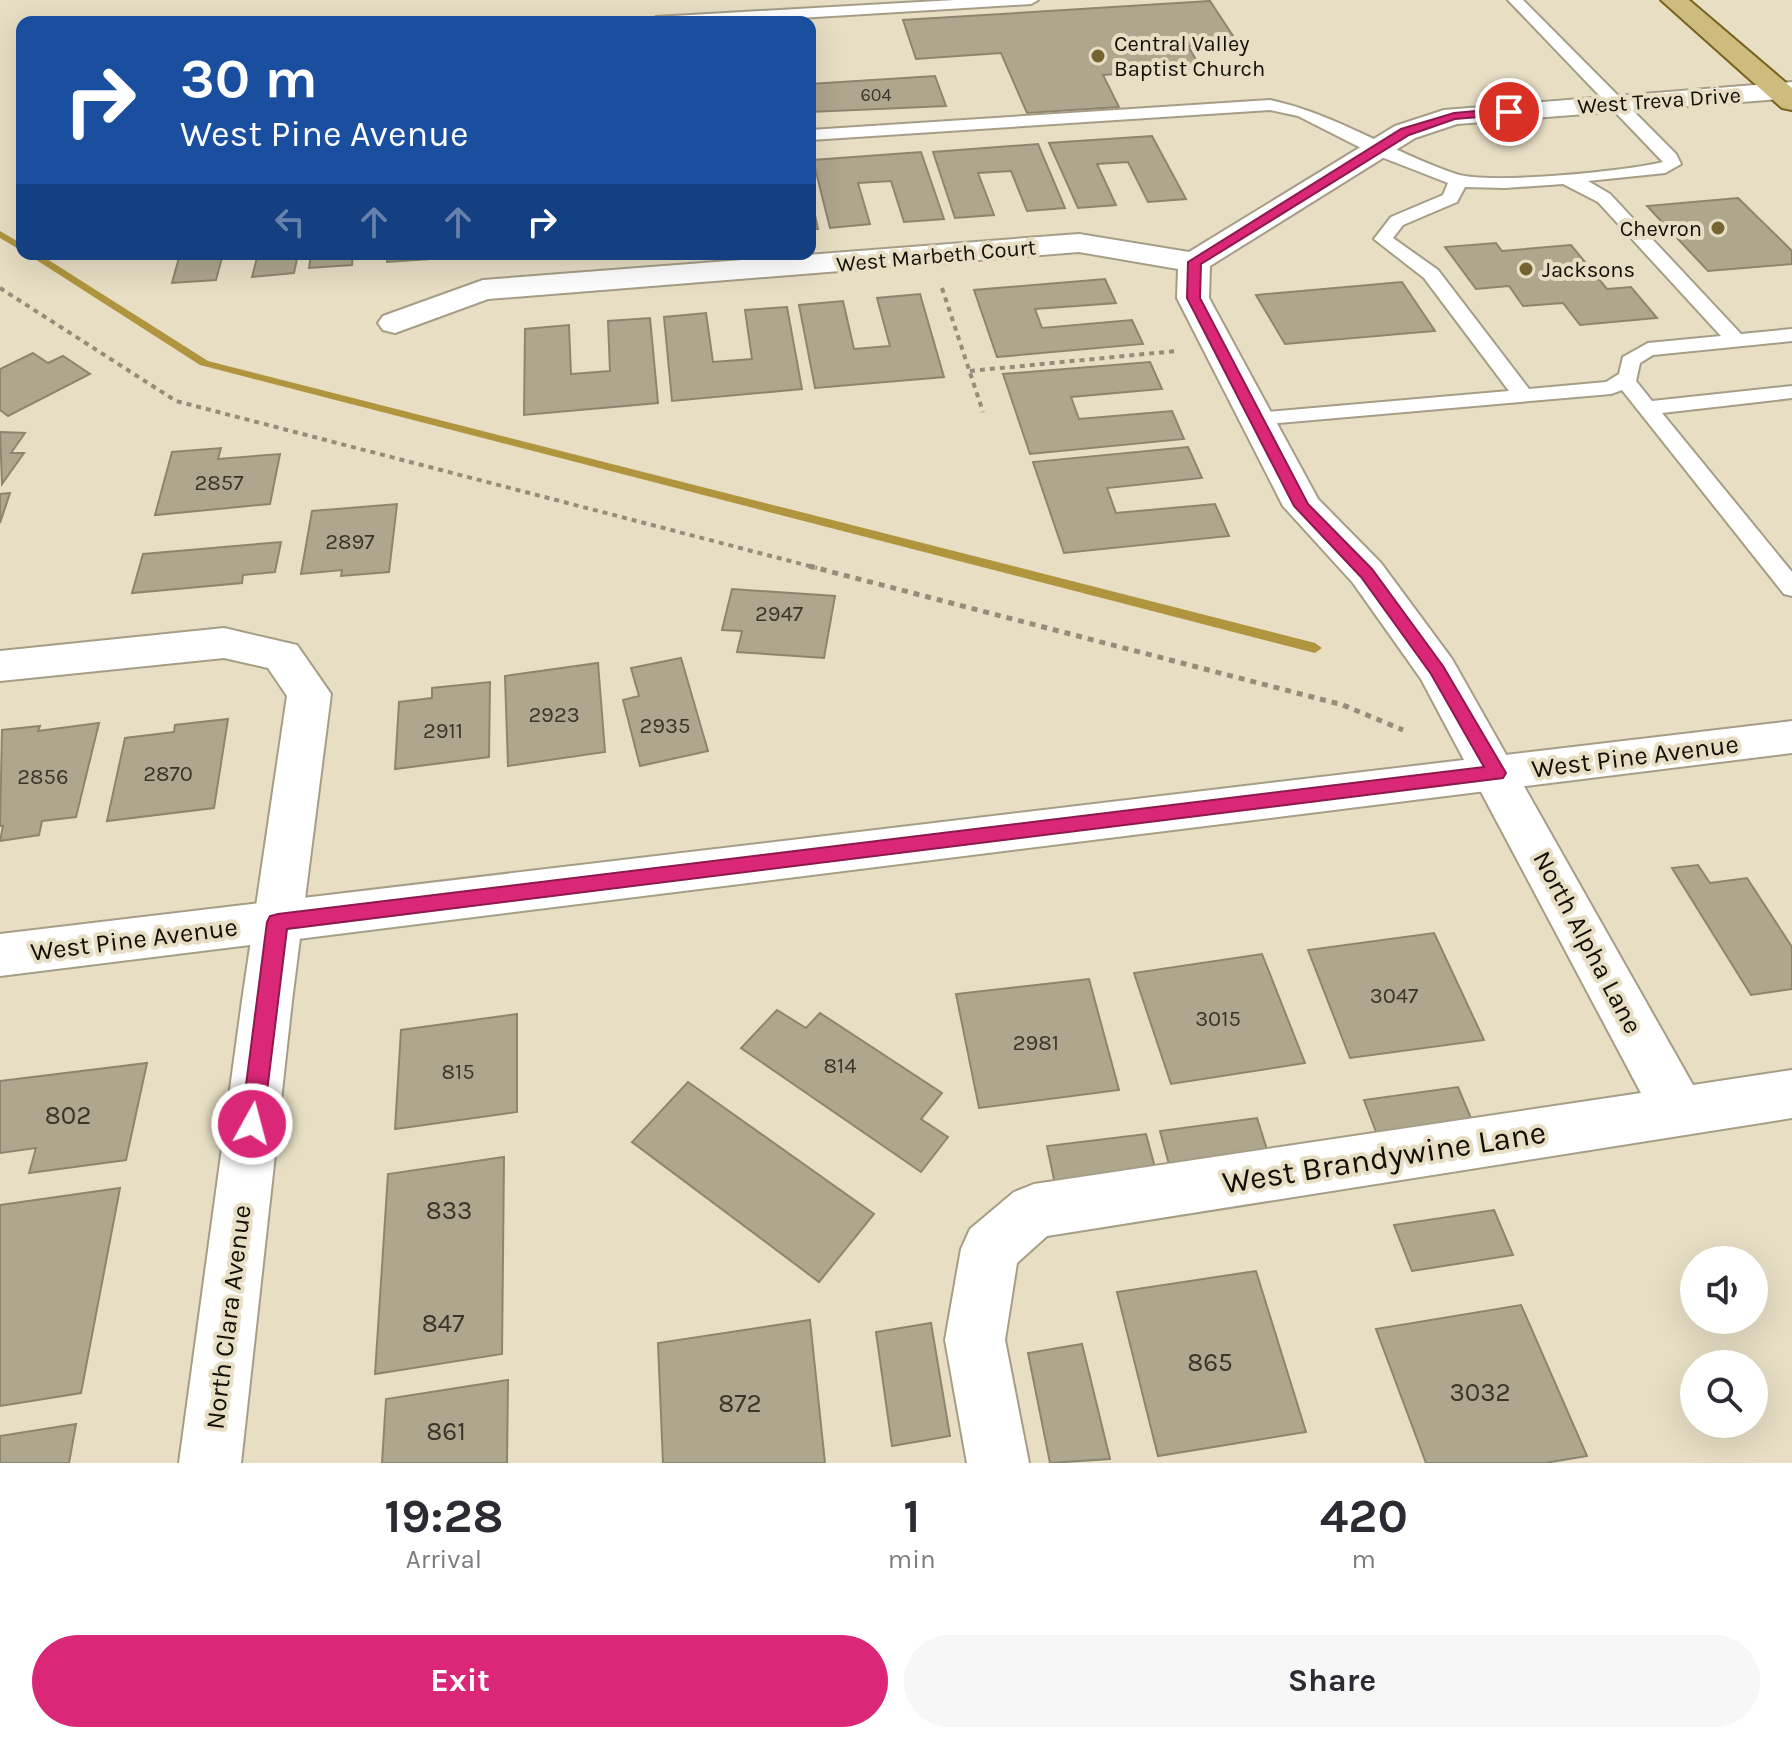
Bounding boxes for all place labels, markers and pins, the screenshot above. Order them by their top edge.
place label: Central Valley Baptist Church [1114,31,1265,82]
marker: Central Valley Baptist Church [1089,47,1107,65]
pin [1475,78,1543,146]
place label: Chevron [1620,216,1702,242]
marker: Chevron [1709,219,1727,237]
place label: Jacksons [1542,257,1635,283]
marker: Jacksons [1517,260,1535,278]

